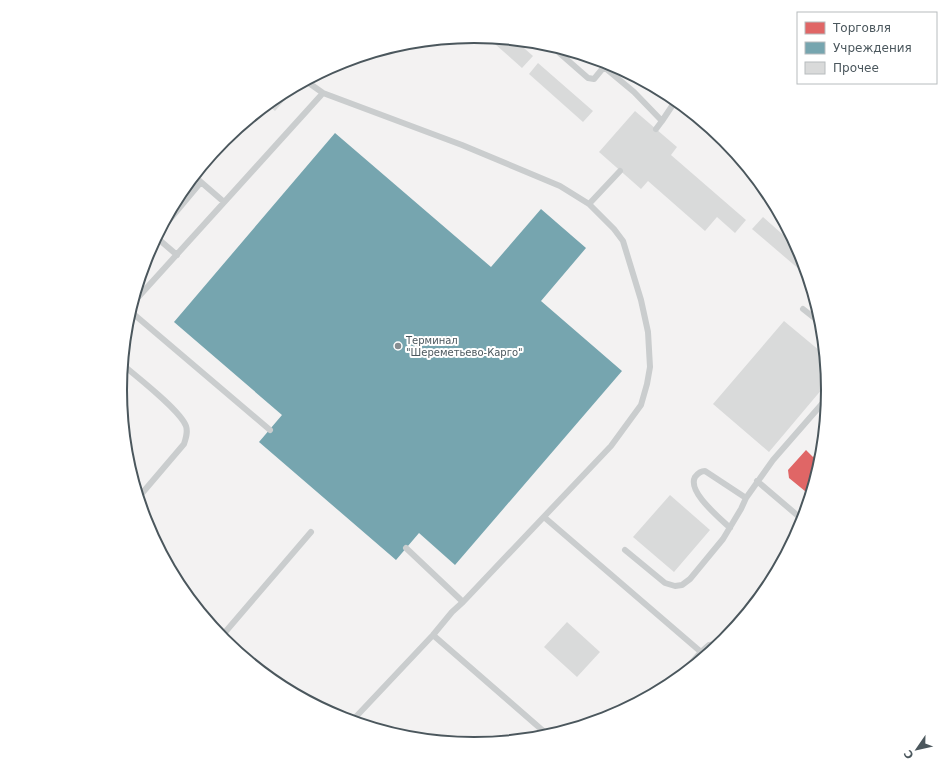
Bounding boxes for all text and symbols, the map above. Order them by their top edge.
legend [797,12,937,84]
text: Торговля [832,21,891,35]
text: Учреждения [833,41,912,55]
text: Прочее [833,61,879,75]
place label: Терминал "Шереметьево-Карго" [405,335,523,358]
marker: Терминал "Шереметьево-Карго" [393,341,403,351]
north arrow [897,729,937,769]
text: С [901,747,917,761]

